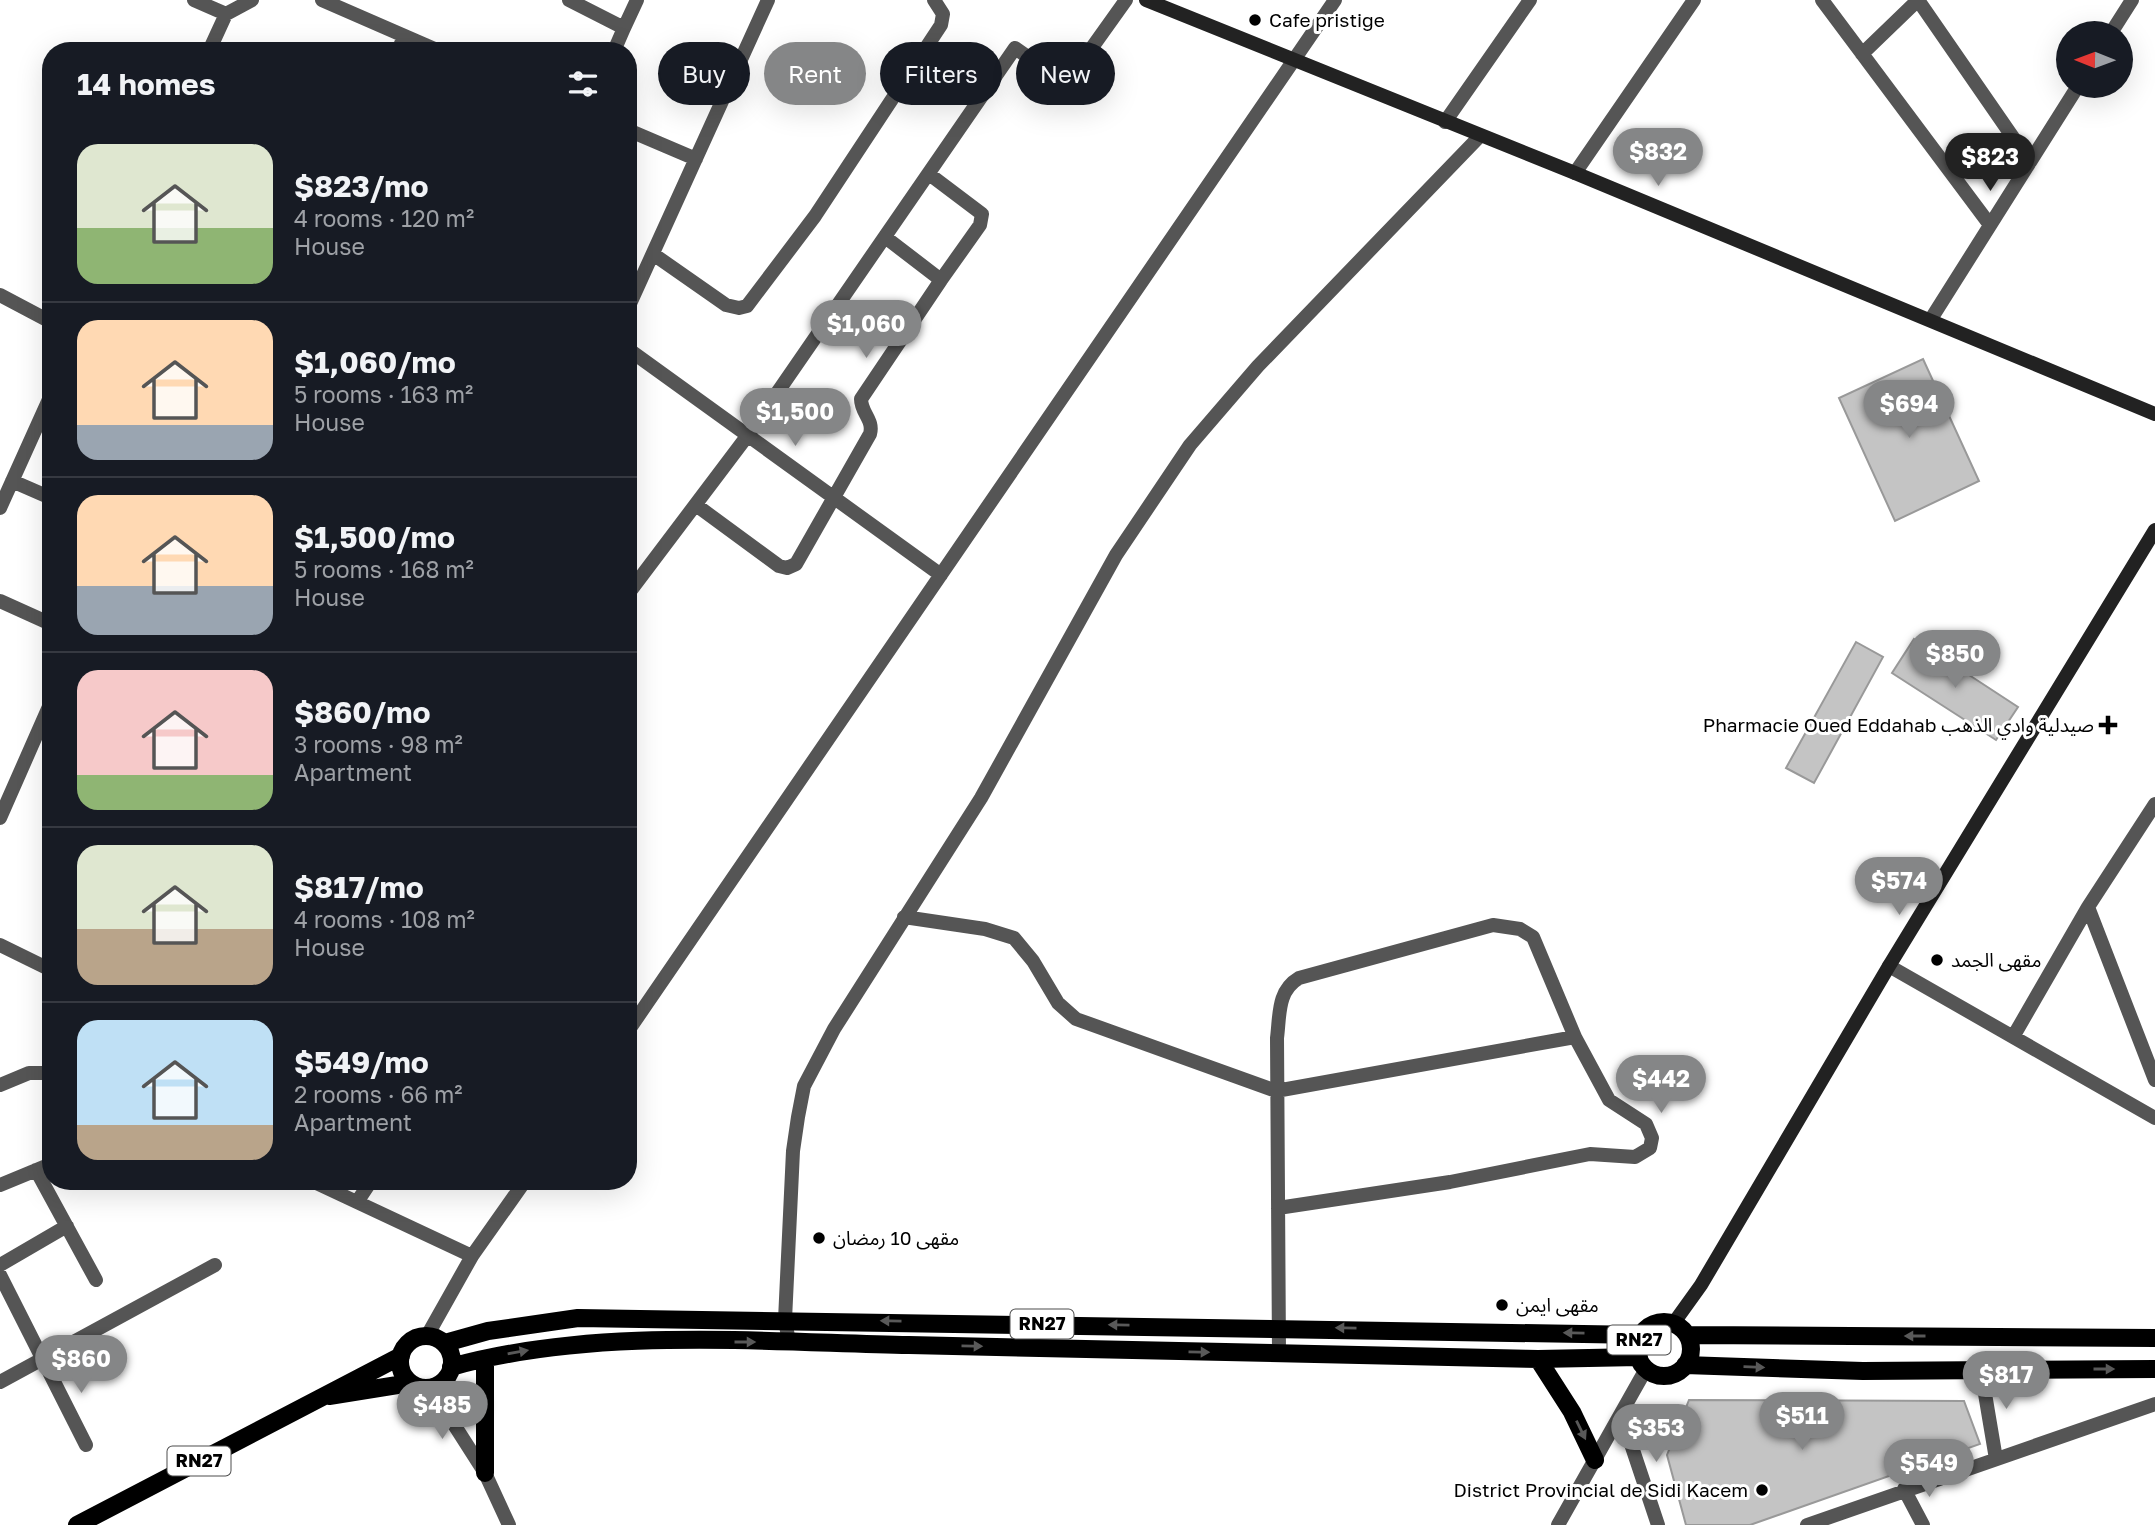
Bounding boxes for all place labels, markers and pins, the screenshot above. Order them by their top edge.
place label: Cafe pristige [1269,8,1385,31]
marker: Cafe pristige [1247,12,1263,28]
pin: $832 [1617,128,1699,188]
pin: $823 [1949,134,2031,193]
pin: $1,060 [809,300,923,360]
pin: $694 [1868,380,1950,440]
pin: $1,500 [738,388,852,448]
pin: $850 [1914,630,1996,690]
place label: Pharmacie Oued Eddahab صيدلية وادي الذهب [1703,713,2094,740]
marker: Pharmacie Oued Eddahab صيدلية وادي الذهب [2100,717,2116,733]
pin: $574 [1858,858,1940,917]
place label: مقهى الجمد [1951,948,2041,972]
marker: مقهى الجمد [1929,952,1945,968]
pin: $442 [1620,1056,1702,1115]
place label: مقهى 10 رمضان [833,1226,959,1250]
marker: مقهى 10 رمضان [811,1230,827,1246]
place label: مقهى ايمن [1516,1293,1599,1317]
marker: مقهى ايمن [1494,1297,1510,1313]
pin: $860 [40,1336,122,1395]
pin: $817 [1965,1352,2047,1411]
pin: $485 [401,1382,483,1441]
pin: $511 [1761,1392,1843,1452]
pin: $353 [1615,1404,1697,1464]
pin: $549 [1888,1440,1970,1499]
place label: District Provincial de Sidi Kacem [1454,1478,1748,1501]
marker: District Provincial de Sidi Kacem [1754,1482,1770,1498]

